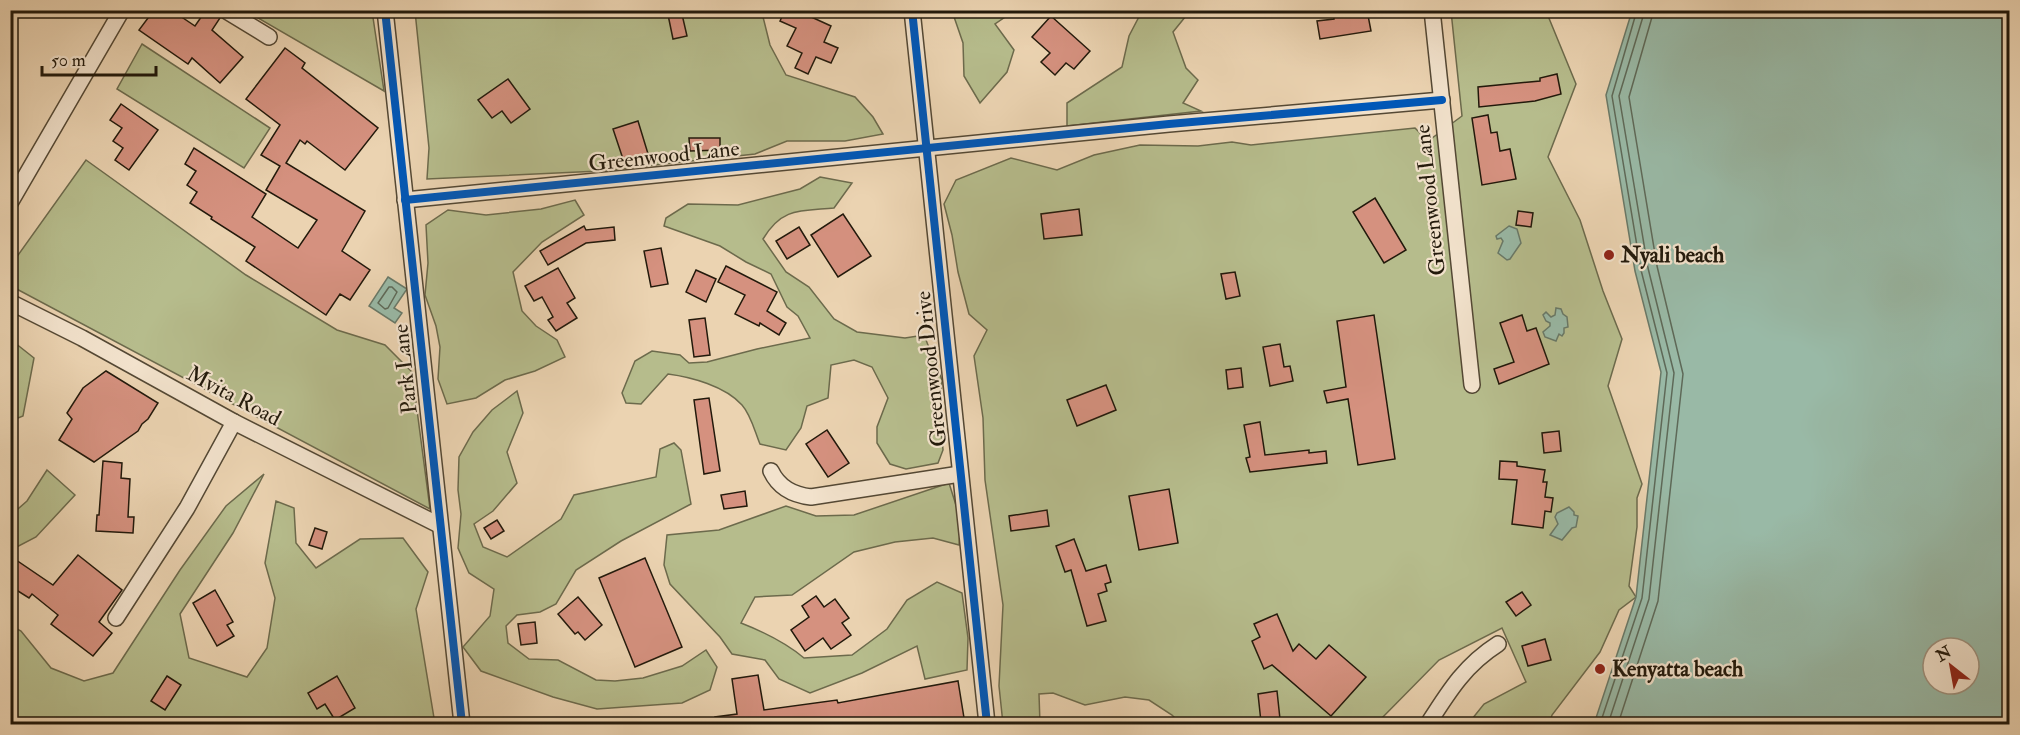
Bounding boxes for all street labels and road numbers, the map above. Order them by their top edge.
street label: Greenwood Lane [1408,123,1452,277]
street label: Greenwood Lane [587,134,741,178]
street label: Greenwood Drive [909,290,953,448]
street label: Park Lane [386,323,424,415]
street label: Mvita Road [182,359,286,433]

